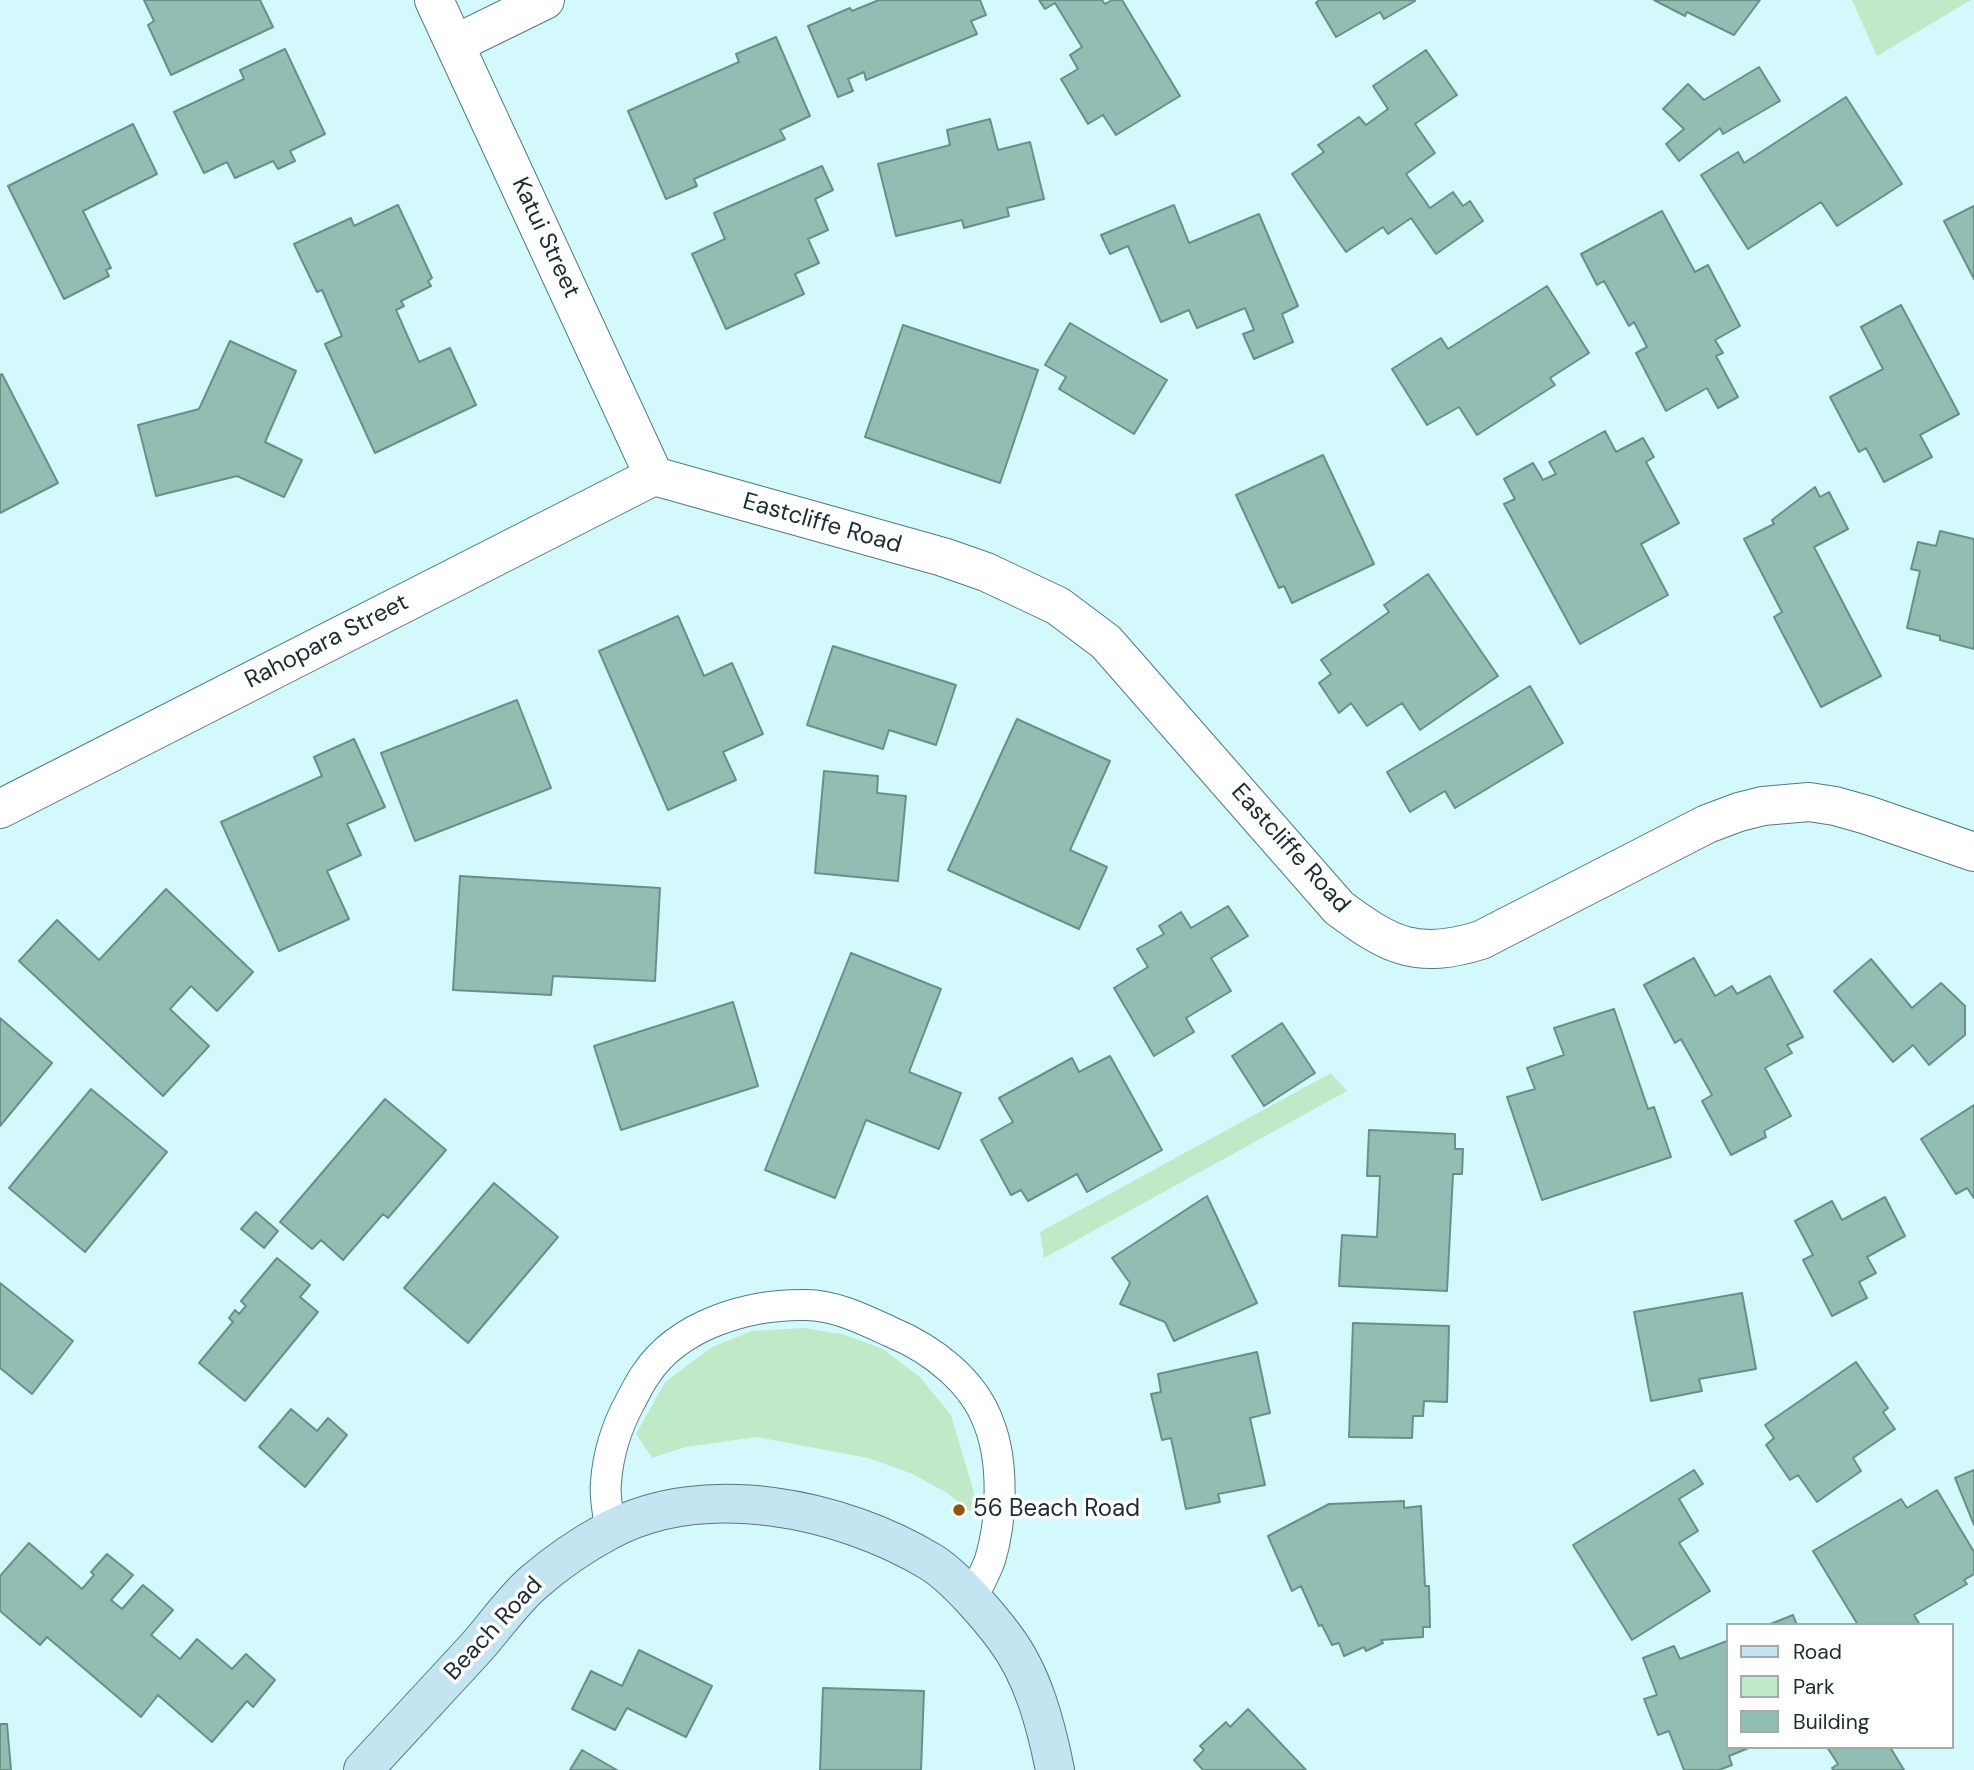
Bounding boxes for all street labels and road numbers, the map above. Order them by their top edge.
street label: Katui Street [505,173,585,303]
street label: Eastcliffe Road [739,488,905,560]
street label: Rahopara Street [241,588,413,696]
street label: Eastcliffe Road [1225,779,1355,919]
street label: Beach Road [439,1571,549,1687]

